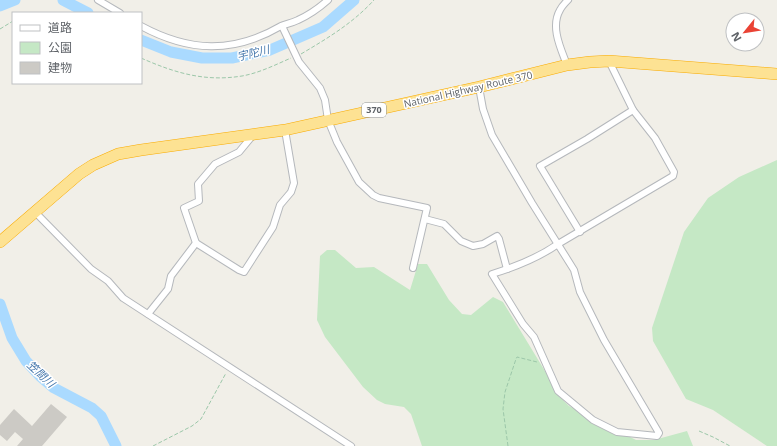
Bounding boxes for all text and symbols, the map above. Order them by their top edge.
legend [12,12,142,84]
north arrow [725,12,765,52]
text: 道路 [48,19,72,36]
text: N [727,30,745,45]
text: 公園 [48,39,72,56]
water label: 宇陀川 [235,41,272,64]
text: 建物 [48,59,72,76]
street label: National Highway Route 370 [402,67,534,111]
road number: 370 [362,103,386,117]
water label: 笠間川 [24,357,59,391]

